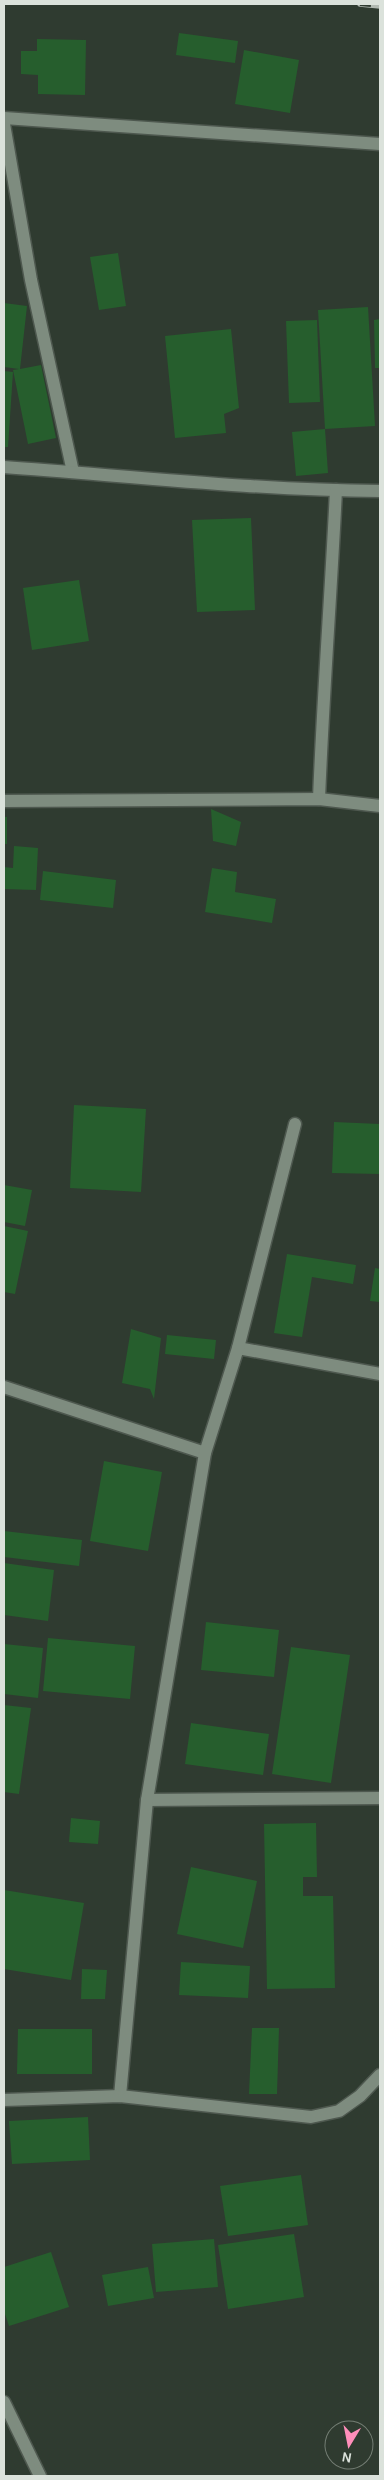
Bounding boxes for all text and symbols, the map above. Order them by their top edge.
north arrow [324,2420,374,2470]
text: N [340,2448,353,2467]

